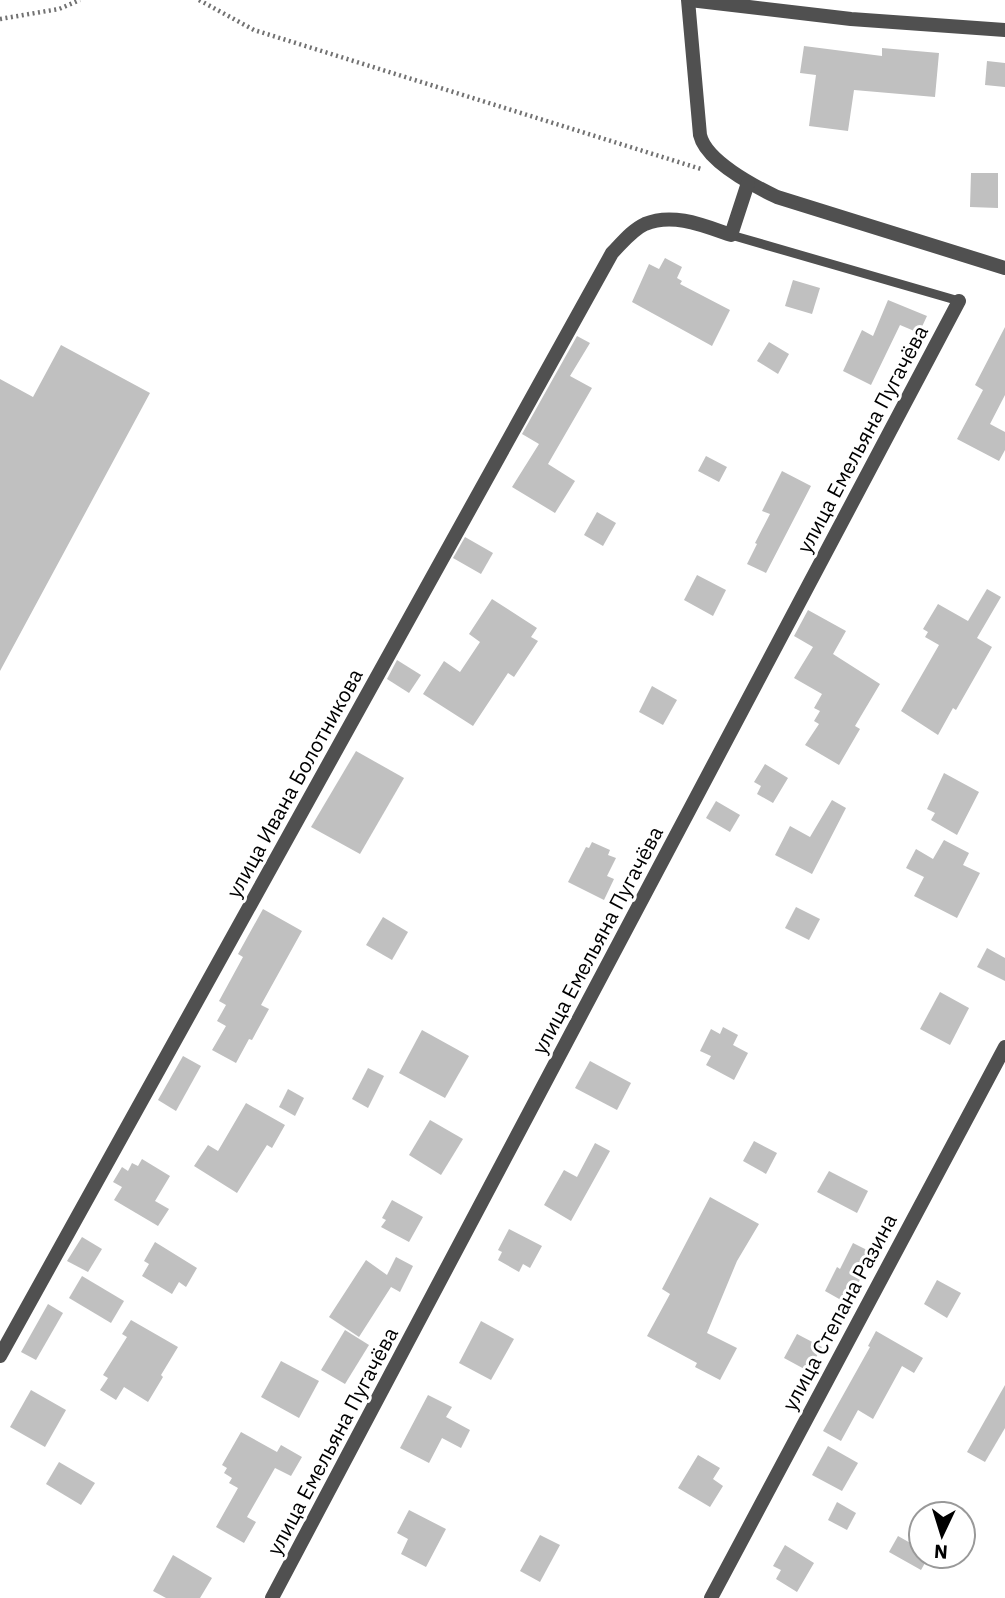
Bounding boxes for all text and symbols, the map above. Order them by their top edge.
street label: улица Емельяна Пугачёва [790,320,934,558]
street label: улица Ивана Болотникова [219,663,369,903]
street label: улица Емельяна Пугачёва [525,821,669,1059]
street label: улица Степана Разина [775,1209,903,1415]
street label: улица Емельяна Пугачёва [260,1322,404,1560]
north arrow [907,1500,977,1570]
text: N [933,1540,949,1564]

